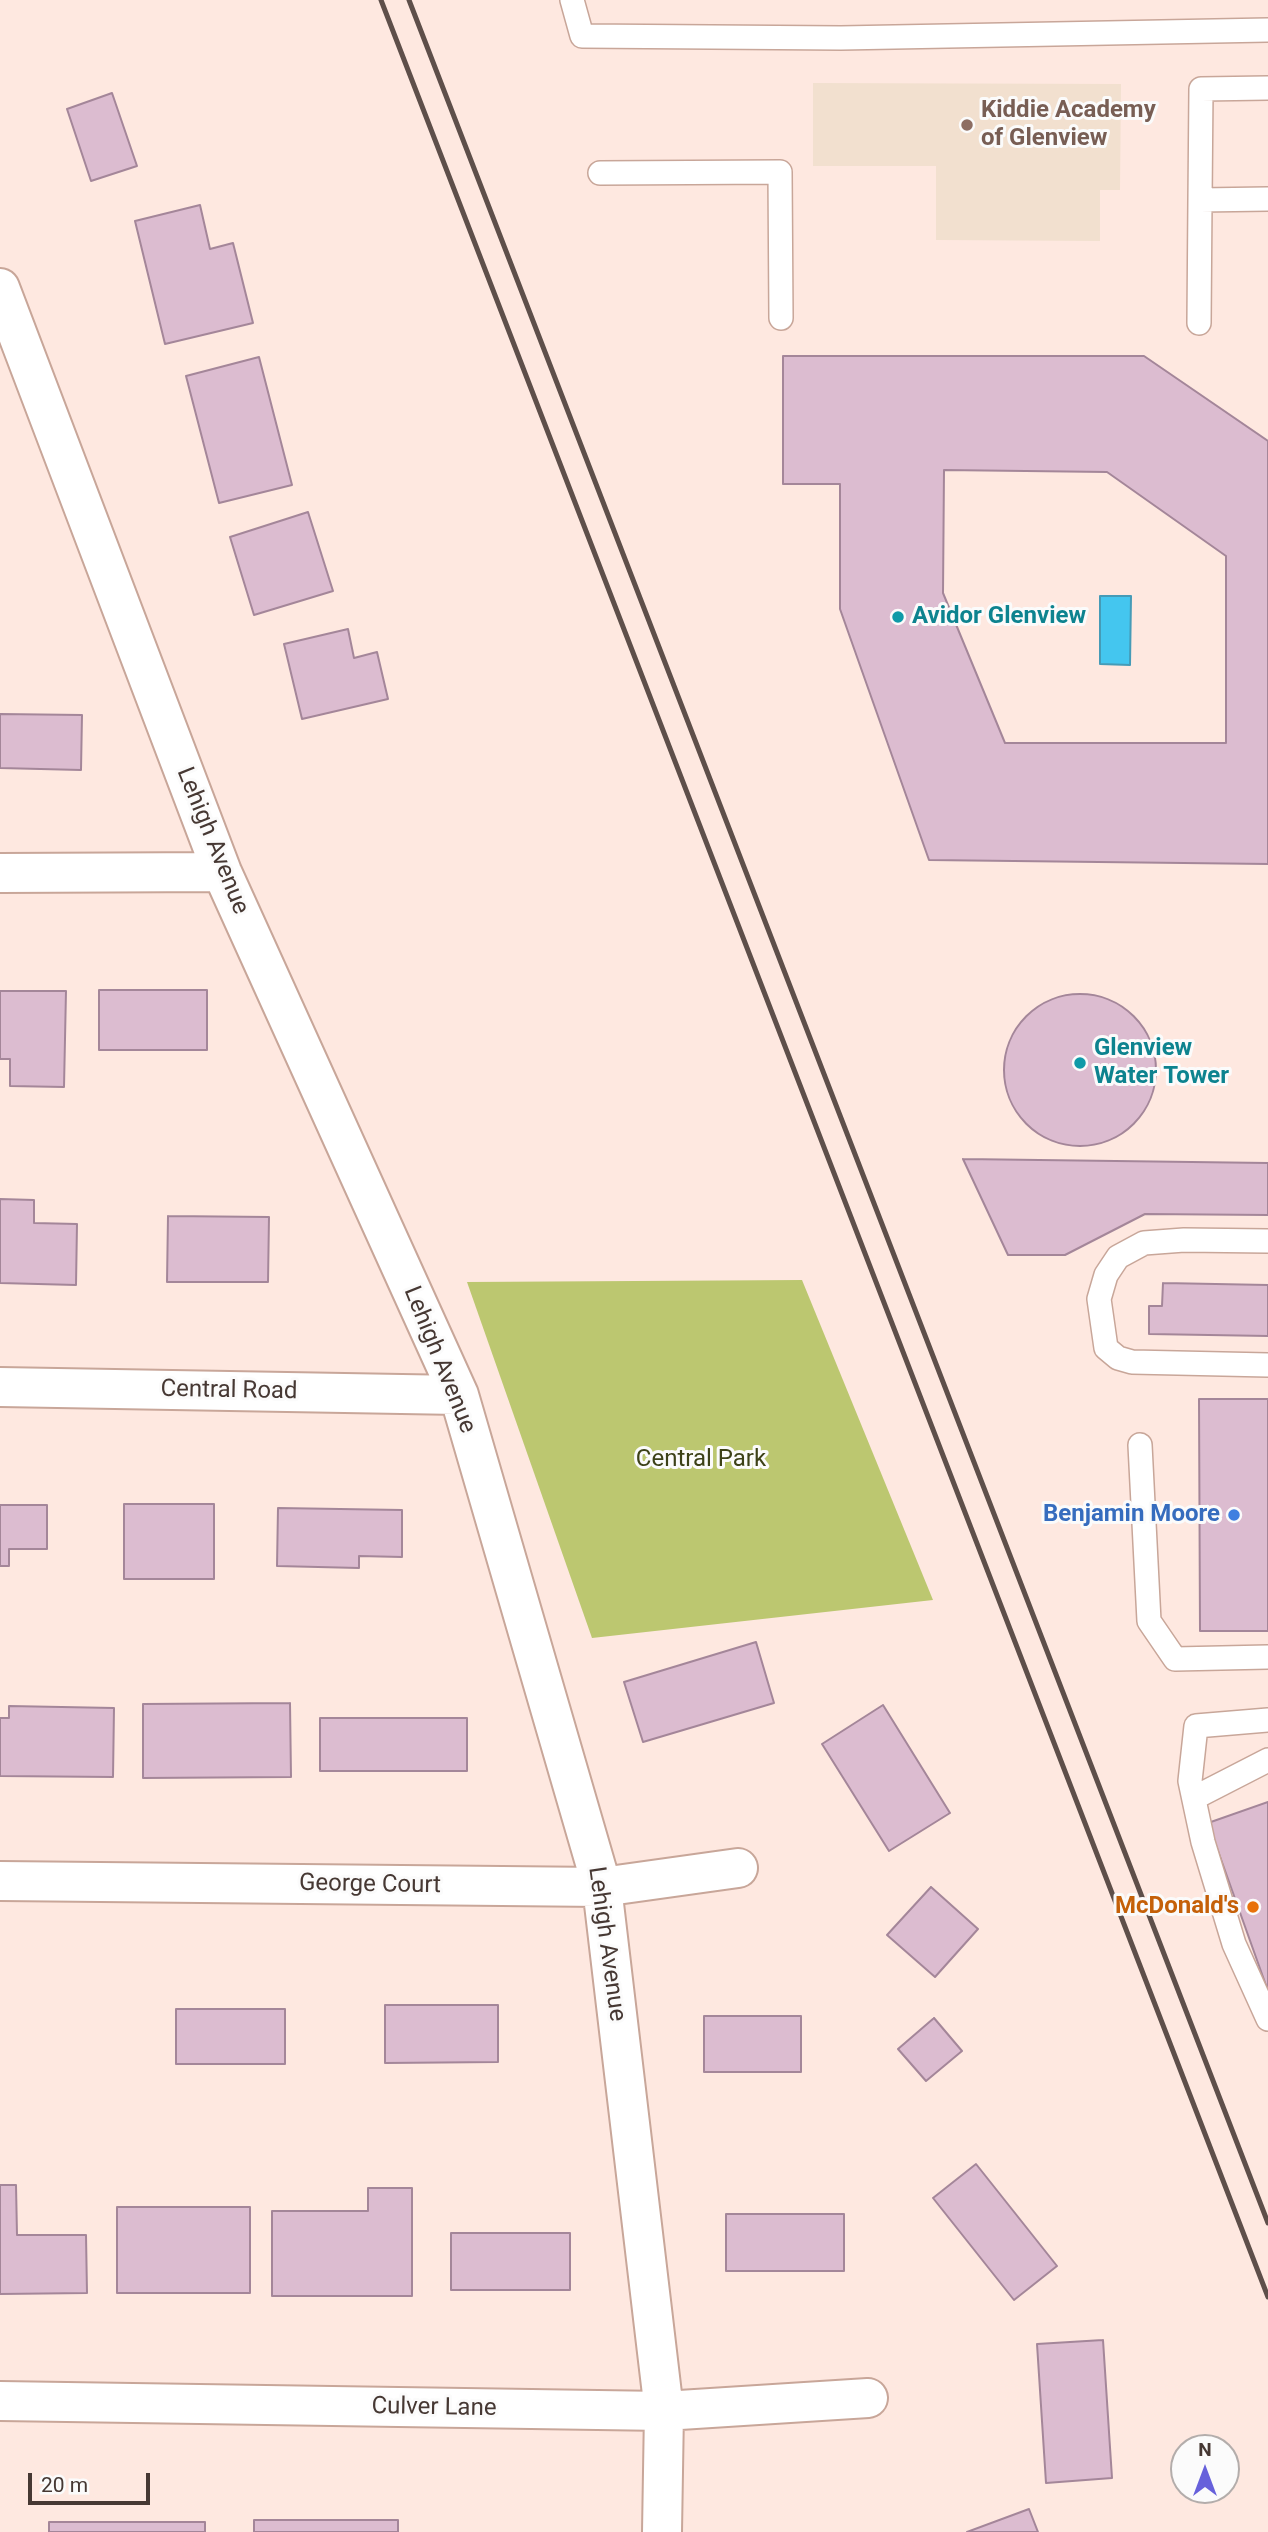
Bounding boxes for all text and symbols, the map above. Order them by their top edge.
place label: Kiddie Academy of Glenview [981,97,1156,153]
marker: Kiddie Academy of Glenview [959,117,975,133]
place label: Avidor Glenview [912,603,1086,631]
marker: Avidor Glenview [890,609,906,625]
street label: Lehigh Avenue [169,763,255,919]
place label: Glenview Water Tower [1094,1035,1229,1091]
marker: Glenview Water Tower [1072,1055,1088,1071]
street label: Lehigh Avenue [396,1282,482,1438]
street label: Central Road [160,1375,298,1407]
park label: Central Park [636,1446,766,1474]
place label: Benjamin Moore [1043,1501,1220,1529]
marker: Benjamin Moore [1226,1507,1242,1523]
street label: Lehigh Avenue [581,1865,631,2023]
street label: George Court [299,1869,441,1901]
place label: McDonald's [1115,1893,1239,1921]
marker: McDonald's [1245,1899,1261,1915]
street label: Culver Lane [371,2393,497,2423]
north arrow [1170,2434,1240,2504]
text: N [1198,2438,1212,2461]
scale bar [32,2458,154,2502]
text: 20 m [41,2473,88,2497]

